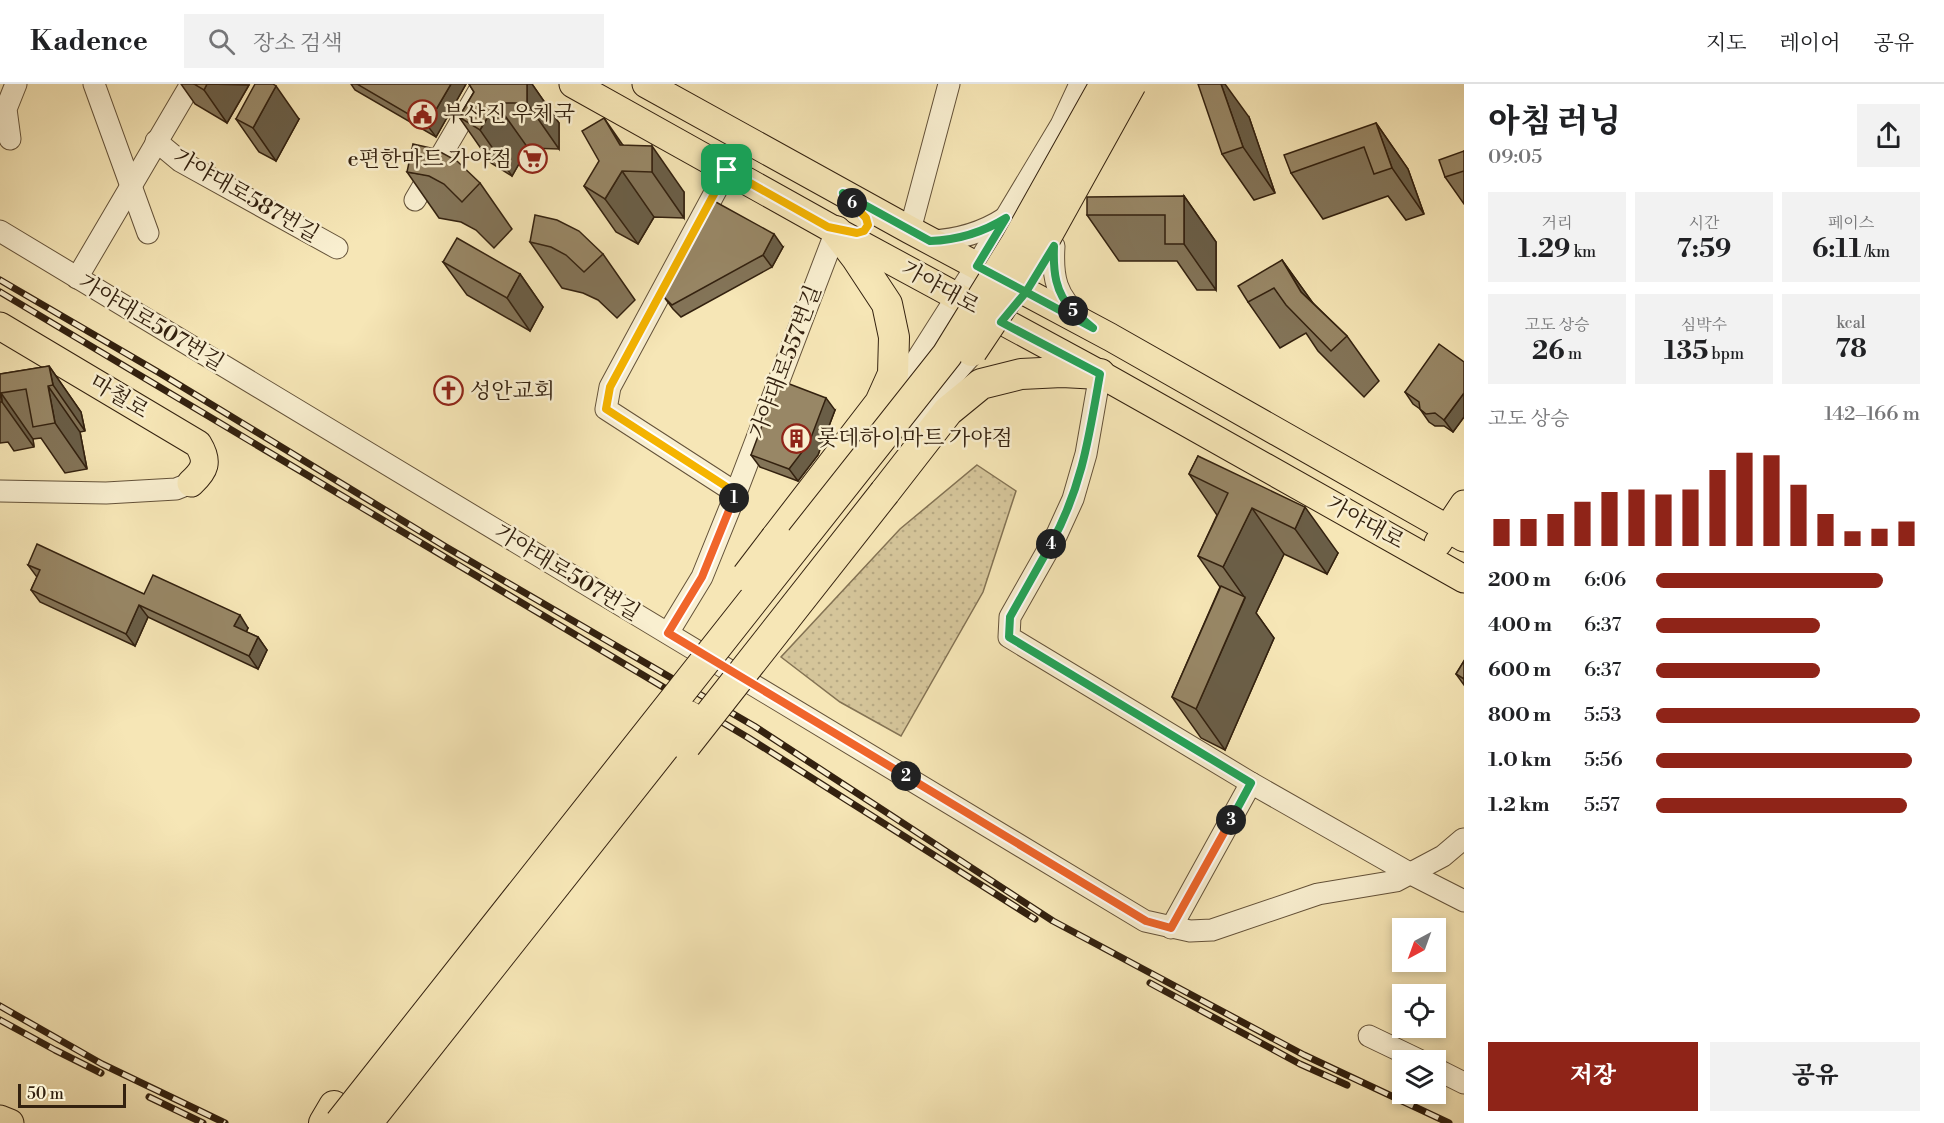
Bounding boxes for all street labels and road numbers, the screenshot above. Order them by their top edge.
street label: 가야대로587번길 [168,143,324,249]
street label: 가야대로 [896,256,984,320]
street label: 가야대로507번길 [73,269,229,377]
street label: 가야대로557번길 [744,282,828,442]
street label: 마철로 [85,369,153,425]
street label: 가야대로 [1321,491,1409,555]
street label: 가야대로507번길 [489,519,645,627]

